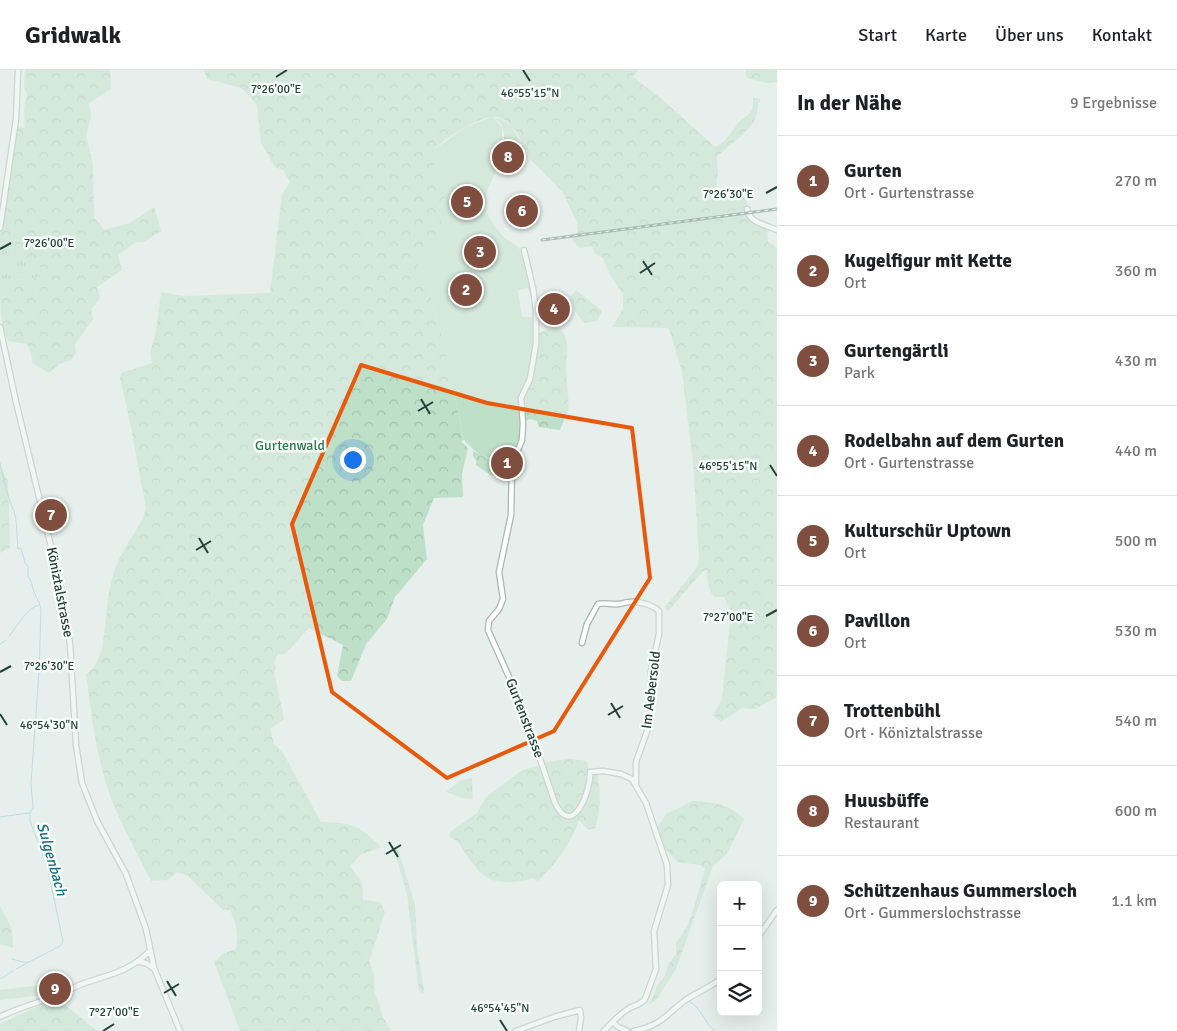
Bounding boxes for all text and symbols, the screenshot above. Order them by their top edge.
text: Gridwalk [25,20,121,50]
text: Start [858,24,897,46]
text: Karte [925,24,967,46]
text: Über uns [995,24,1064,46]
text: Kontakt [1092,24,1152,46]
text: 7°26'00"E [251,82,302,97]
text: 46°55'15"N [501,86,559,101]
text: In der Nähe [797,90,902,116]
text: 9 Ergebnisse [1070,93,1157,113]
pin: 8 [492,138,524,176]
text: Gurten [844,159,902,183]
text: 1 [809,171,817,191]
text: 270 m [1115,171,1157,191]
pin: 5 [451,183,483,221]
text: Ort · Gurtenstrasse [844,183,974,203]
text: 7°26'30"E [703,187,754,202]
pin: 6 [506,192,538,230]
pin: 3 [464,233,496,271]
text: 7°26'00"E [24,236,75,251]
text: Kugelfigur mit Kette [844,249,1012,273]
text: 2 [809,261,817,281]
text: 360 m [1115,261,1157,281]
pin: 2 [450,271,482,309]
text: Ort [844,273,866,293]
pin: 4 [538,290,570,328]
text: Gurtengärtli [844,339,949,363]
text: 3 [809,351,817,371]
text: 430 m [1115,351,1157,371]
text: Park [844,363,875,383]
text: Rodelbahn auf dem Gurten [844,429,1064,453]
park label: Gurtenwald [255,437,325,454]
text: 4 [809,441,817,461]
text: 440 m [1115,441,1157,461]
pin: 1 [491,444,523,482]
your location [340,447,366,473]
text: Ort · Gurtenstrasse [844,453,974,473]
text: 46°55'15"N [699,459,757,474]
pin: 7 [35,496,67,534]
text: Kulturschür Uptown [844,519,1011,543]
text: 5 [809,531,817,551]
text: 500 m [1115,531,1157,551]
text: Ort [844,543,866,563]
street label: Köniztalstrasse [43,545,77,639]
text: Pavillon [844,609,910,633]
text: 7°27'00"E [703,610,754,625]
text: 6 [809,621,817,641]
text: 530 m [1115,621,1157,641]
text: Ort [844,633,866,653]
street label: Im Aebersold [638,650,664,730]
text: 7°26'30"E [24,659,75,674]
street label: Gurtenstrasse [502,676,548,760]
text: Trottenbühl [844,699,941,723]
text: 7 [809,711,817,731]
text: 540 m [1115,711,1157,731]
text: 46°54'30"N [20,718,78,733]
text: Ort · Köniztalstrasse [844,723,983,743]
text: Huusbüffe [844,789,929,813]
text: 8 [809,801,817,821]
text: 600 m [1115,801,1157,821]
text: Restaurant [844,813,919,833]
water label: Sulgenbach [33,820,71,898]
text: Schützenhaus Gummersloch [844,879,1077,903]
map controls [717,881,762,1016]
button: + [717,881,762,926]
text: 9 [809,891,817,911]
text: 1.1 km [1111,891,1157,911]
text: Ort · Gummerslochstrasse [844,903,1021,923]
button: − [717,926,762,971]
pin: 9 [39,970,71,1008]
button: layers [717,971,762,1016]
text: 46°54'45"N [471,1001,529,1016]
text: 7°27'00"E [89,1005,140,1020]

